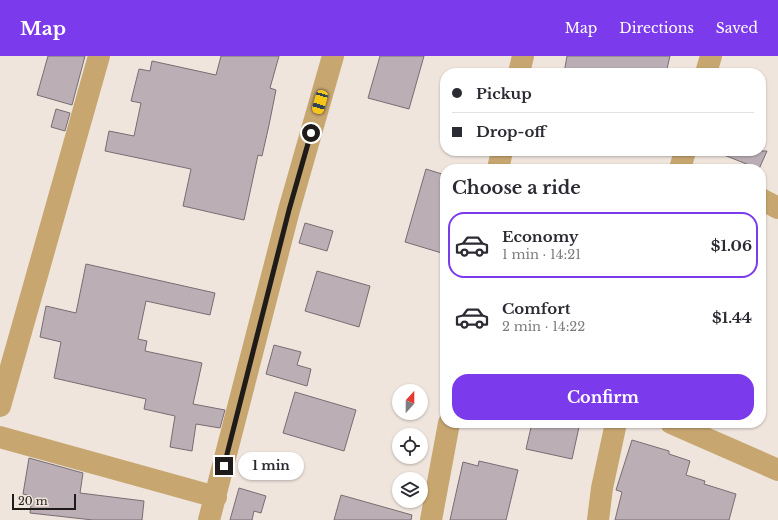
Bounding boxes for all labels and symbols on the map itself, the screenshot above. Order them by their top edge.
car [311,89,329,115]
route start [302,124,320,142]
north arrow [392,384,428,420]
callout: 1 min [238,452,304,480]
route end [215,457,233,475]
scale bar [12,492,76,511]

